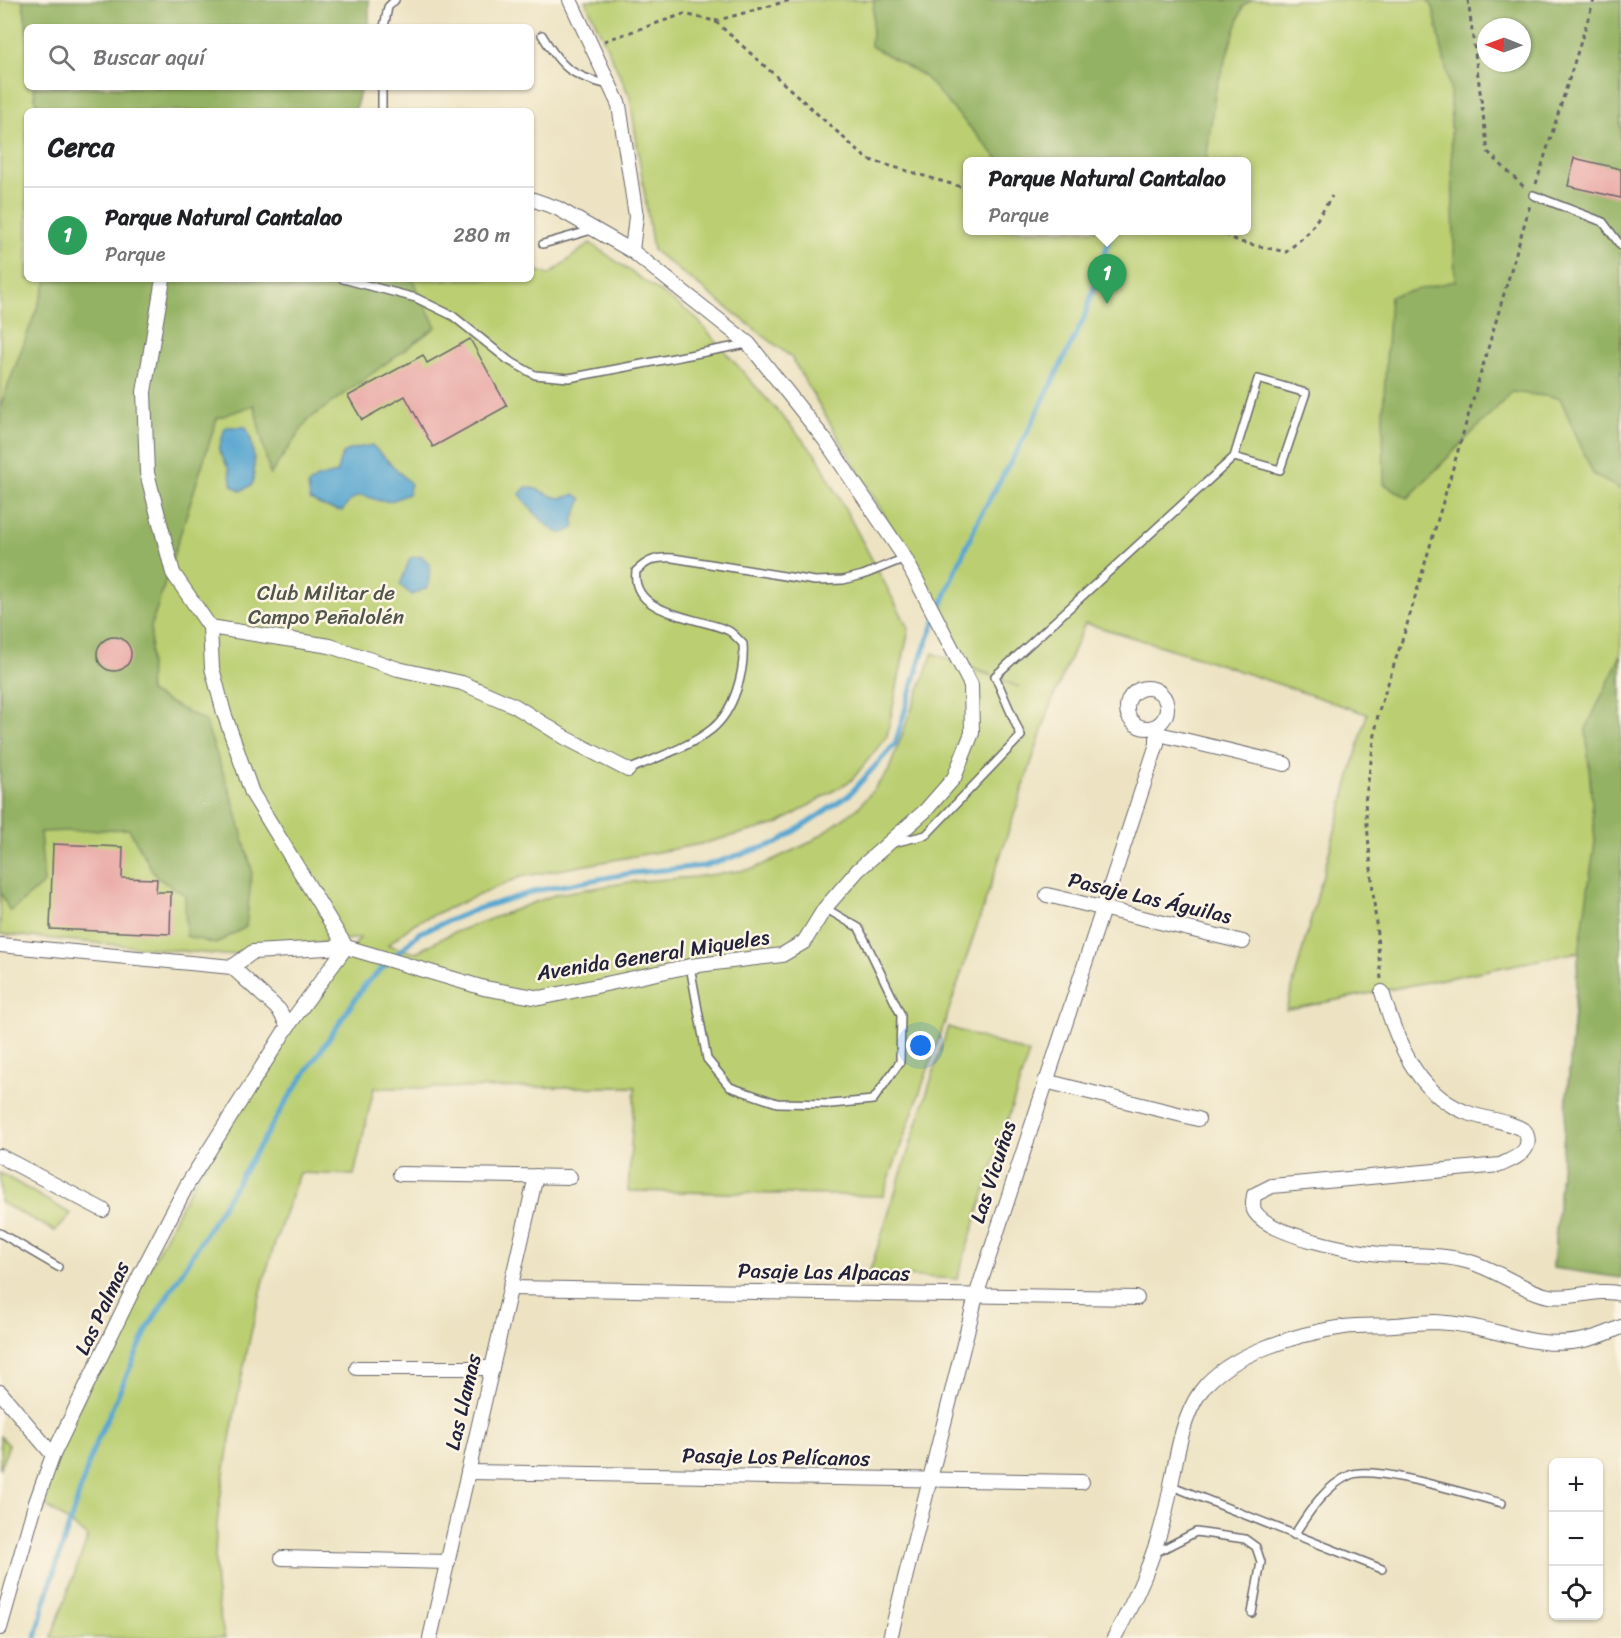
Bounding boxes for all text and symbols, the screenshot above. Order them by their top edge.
north arrow [1477,18,1531,72]
search box [24,24,534,90]
text: Buscar aquí [93,38,205,77]
icon: search [45,41,78,74]
text: Cerca [48,124,114,170]
popup [963,157,1251,235]
text: Parque Natural Cantalao [988,159,1226,198]
text: Parque Natural Cantalao [105,198,342,237]
text: Parque [988,198,1049,233]
text: 1 [63,218,72,253]
text: 280 m [453,218,510,253]
text: Parque [105,237,165,272]
pin: 1 [1088,254,1126,304]
park label: Club Militar de Campo Peñalolén [248,574,404,636]
street label: Pasaje Las Águilas [1064,861,1236,935]
street label: Avenida General Miqueles [533,918,772,992]
your location [906,1031,935,1060]
street label: Las Vicuñas [959,1115,1028,1228]
street label: Pasaje Las Alpacas [738,1251,911,1293]
street label: Las Palmas [64,1254,141,1362]
street label: Las Llamas [433,1350,493,1454]
street label: Pasaje Los Pelícanos [682,1436,871,1478]
map controls [1549,1458,1603,1620]
button: + [1549,1458,1603,1512]
button: − [1549,1512,1603,1566]
button: locate [1549,1566,1603,1620]

